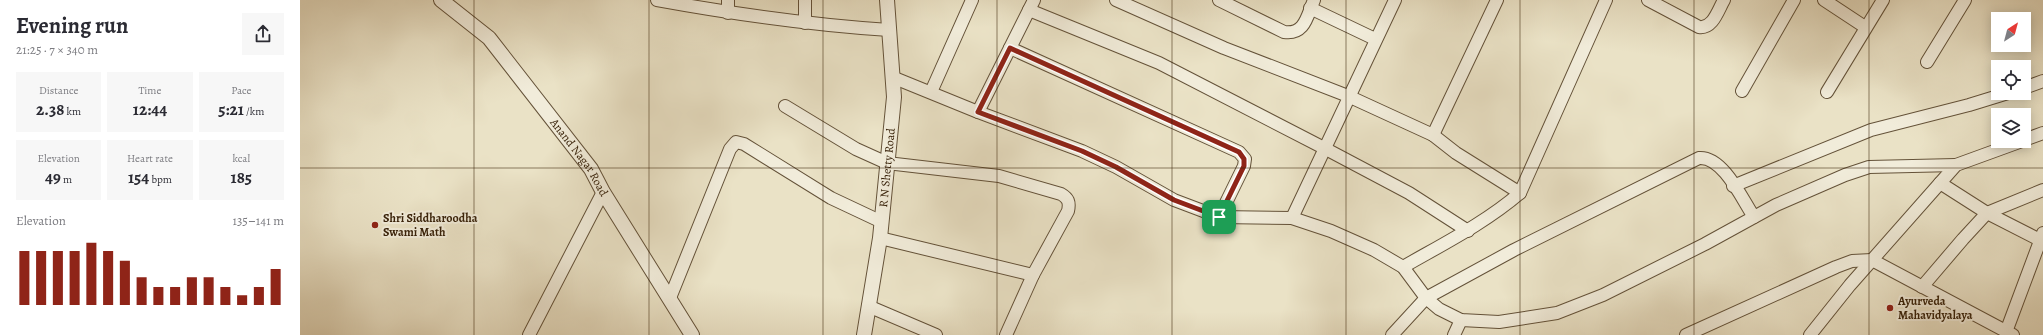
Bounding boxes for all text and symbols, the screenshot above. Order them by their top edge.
text: Evening run [16,11,128,41]
north arrow [1991,12,2031,52]
map controls [1991,12,2031,148]
button: share [242,13,284,55]
text: 21:25 · 7 × 340 m [16,41,98,58]
button: locate [1991,60,2031,100]
text: Distance [39,83,78,98]
text: Time [139,83,161,98]
text: Pace [231,83,252,98]
text: 2.38 [36,98,64,121]
text: 12:44 [133,98,167,121]
text: 5:21 [218,98,244,121]
text: km [64,104,81,119]
text: /km [244,104,264,119]
button: layers [1991,108,2031,148]
street label: Anand Nagar Road [546,114,612,200]
street label: R N Shetty Road [875,127,899,208]
text: Elevation [38,151,80,166]
text: Heart rate [127,151,173,166]
text: kcal [233,151,250,166]
text: 49 [45,166,61,189]
text: 154 [128,166,149,189]
text: 185 [231,166,252,189]
text: m [61,172,72,187]
text: bpm [149,172,172,187]
pin [1202,200,1236,234]
icon: arrive [1208,206,1230,228]
place label: Shri Siddharoodha Swami Math [383,210,478,240]
text: Elevation [16,212,66,229]
text: 135–141 m [232,212,284,229]
marker: Shri Siddharoodha Swami Math [370,220,380,230]
place label: Ayurveda Mahavidyalaya [1897,293,1973,323]
marker: Ayurveda Mahavidyalaya [1885,303,1895,313]

